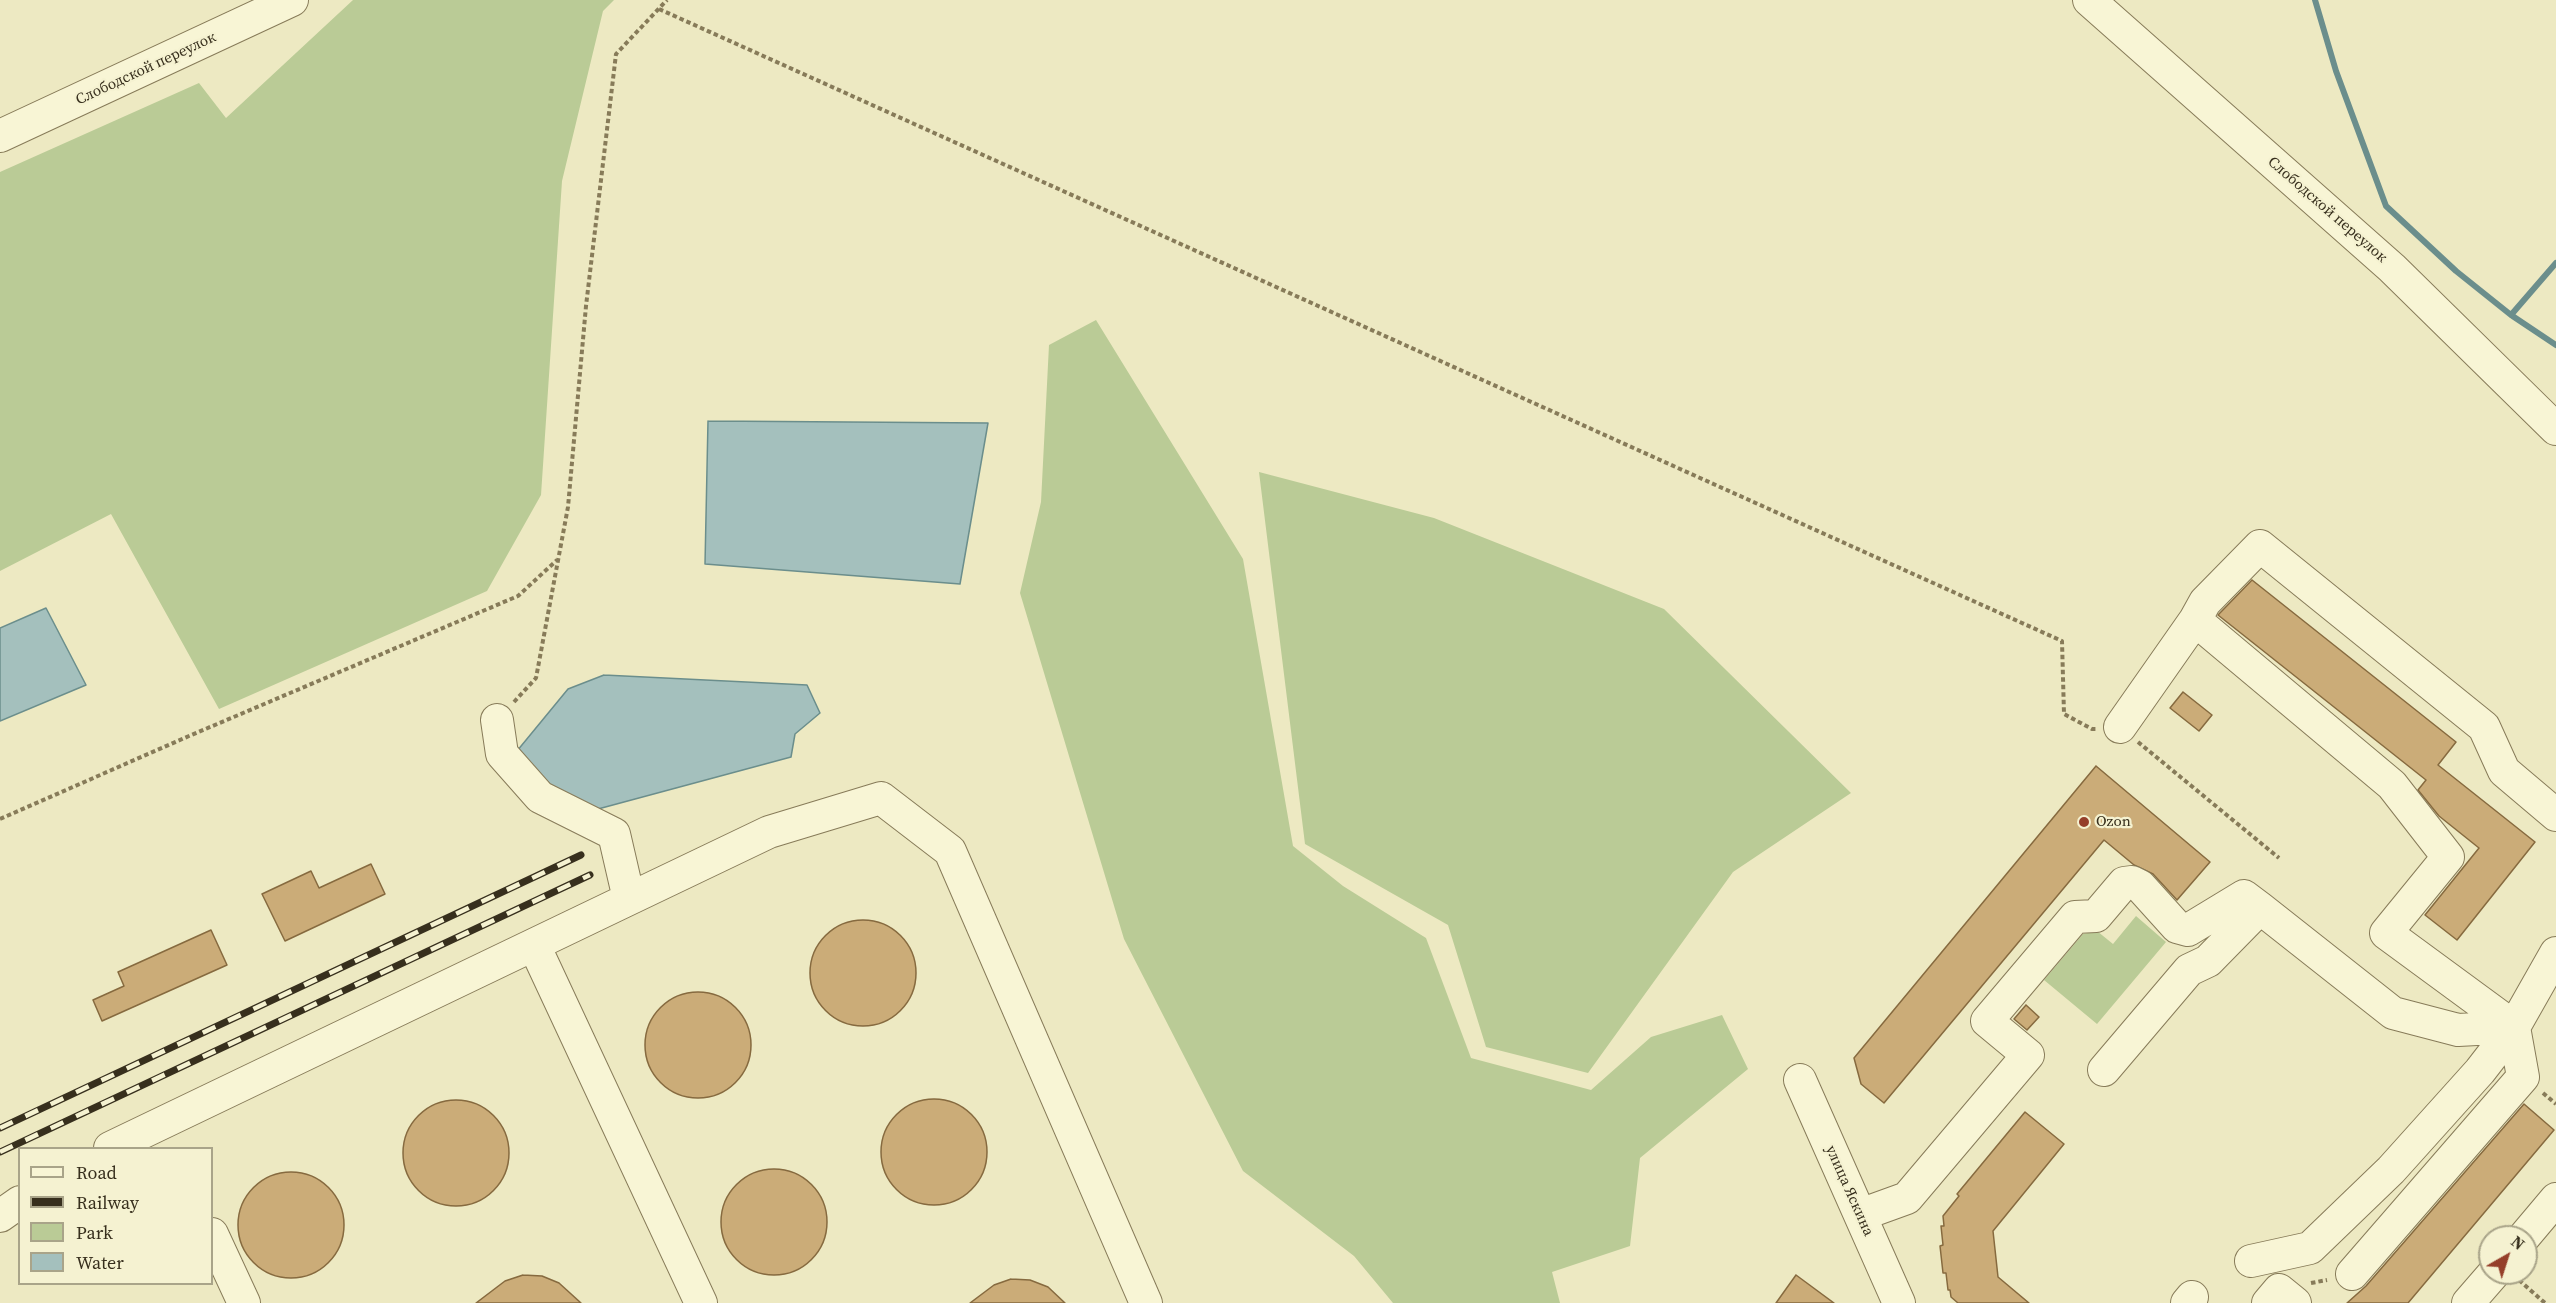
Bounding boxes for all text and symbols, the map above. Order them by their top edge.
street label: Слободской переулок [73,29,219,109]
street label: Слободской переулок [2264,153,2390,267]
place label: Ozon [2096,813,2131,831]
marker: Ozon [2077,815,2091,829]
street label: улица Яскина [1821,1143,1877,1239]
legend [18,1147,213,1285]
text: Road [76,1160,117,1185]
text: Railway [76,1190,139,1215]
text: Park [76,1220,113,1245]
north arrow [2478,1225,2538,1285]
text: N [2507,1230,2530,1255]
text: Water [76,1250,124,1275]

